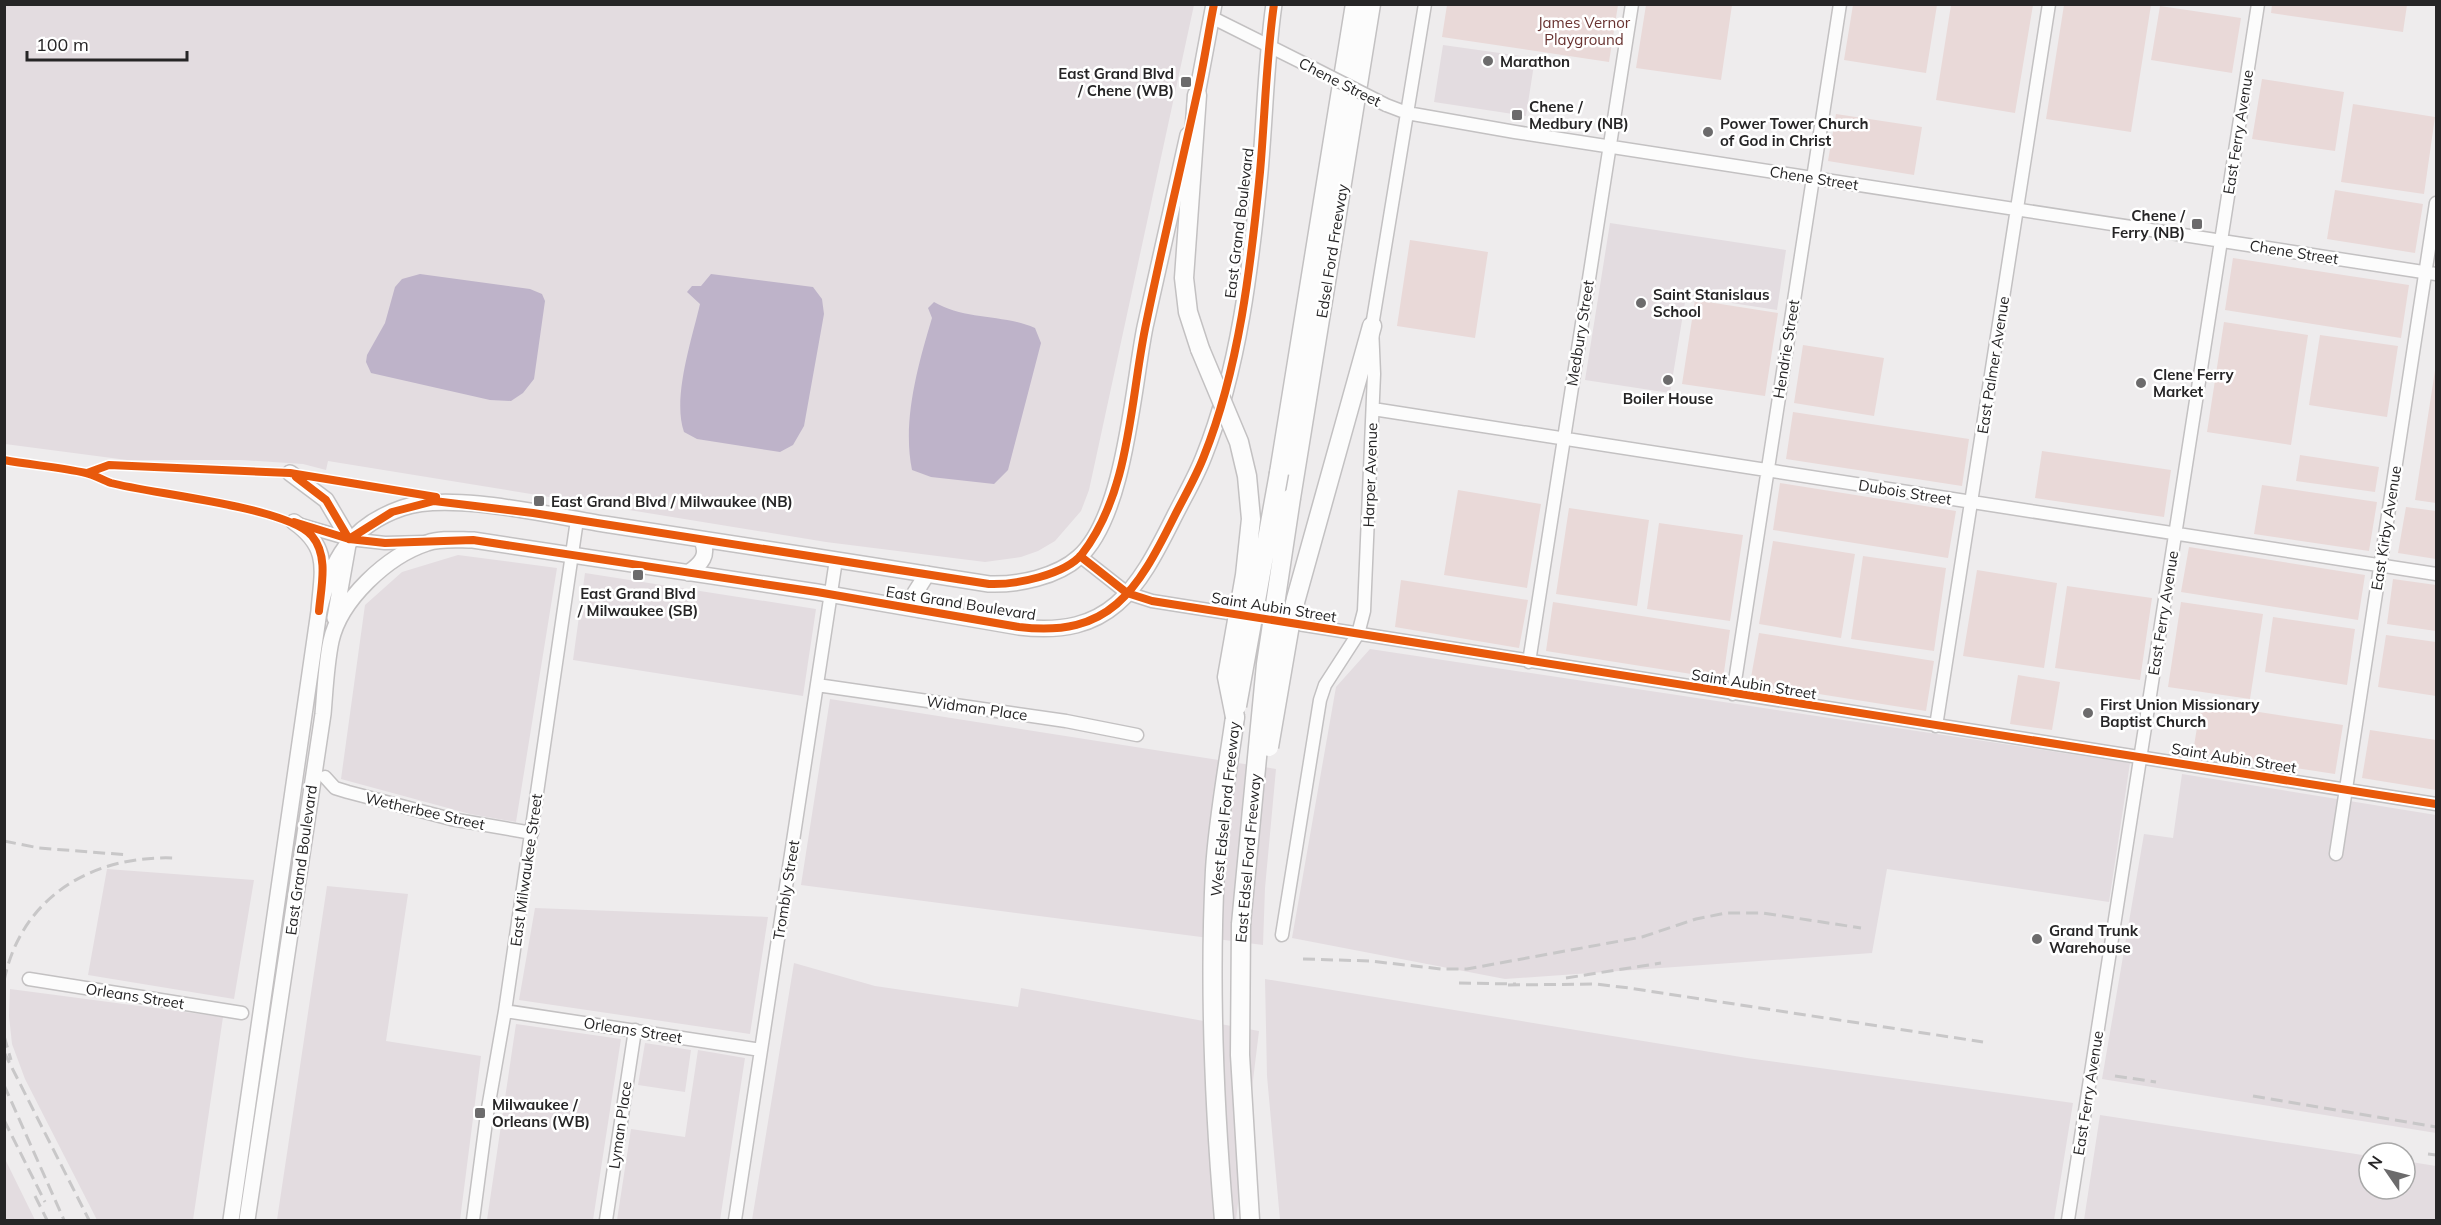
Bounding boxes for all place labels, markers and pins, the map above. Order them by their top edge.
place label: Marathon [1500,52,1570,71]
marker: Marathon [1481,54,1495,68]
place label: East Grand Blvd / Chene (WB) [1058,64,1174,100]
marker: East Grand Blvd / Chene (WB) [1179,75,1193,89]
place label: Chene / Medbury (NB) [1529,97,1629,133]
marker: Chene / Medbury (NB) [1510,108,1524,122]
place label: Power Tower Church of God in Christ [1720,114,1868,150]
marker: Power Tower Church of God in Christ [1701,125,1715,139]
place label: Chene / Ferry (NB) [2112,206,2186,242]
marker: Chene / Ferry (NB) [2190,217,2204,231]
place label: Saint Stanislaus School [1653,285,1769,321]
marker: Saint Stanislaus School [1634,296,1648,310]
place label: Clene Ferry Market [2153,365,2235,401]
marker: Boiler House [1661,373,1675,387]
marker: Clene Ferry Market [2134,376,2148,390]
place label: Boiler House [1623,389,1713,408]
place label: East Grand Blvd / Milwaukee (NB) [551,492,793,511]
marker: East Grand Blvd / Milwaukee (NB) [532,494,546,508]
marker: East Grand Blvd / Milwaukee (SB) [631,568,645,582]
place label: East Grand Blvd / Milwaukee (SB) [577,584,698,620]
place label: First Union Missionary Baptist Church [2100,695,2260,731]
marker: First Union Missionary Baptist Church [2081,706,2095,720]
place label: Grand Trunk Warehouse [2049,921,2139,957]
marker: Grand Trunk Warehouse [2030,932,2044,946]
place label: Milwaukee / Orleans (WB) [492,1095,590,1131]
marker: Milwaukee / Orleans (WB) [473,1106,487,1120]

